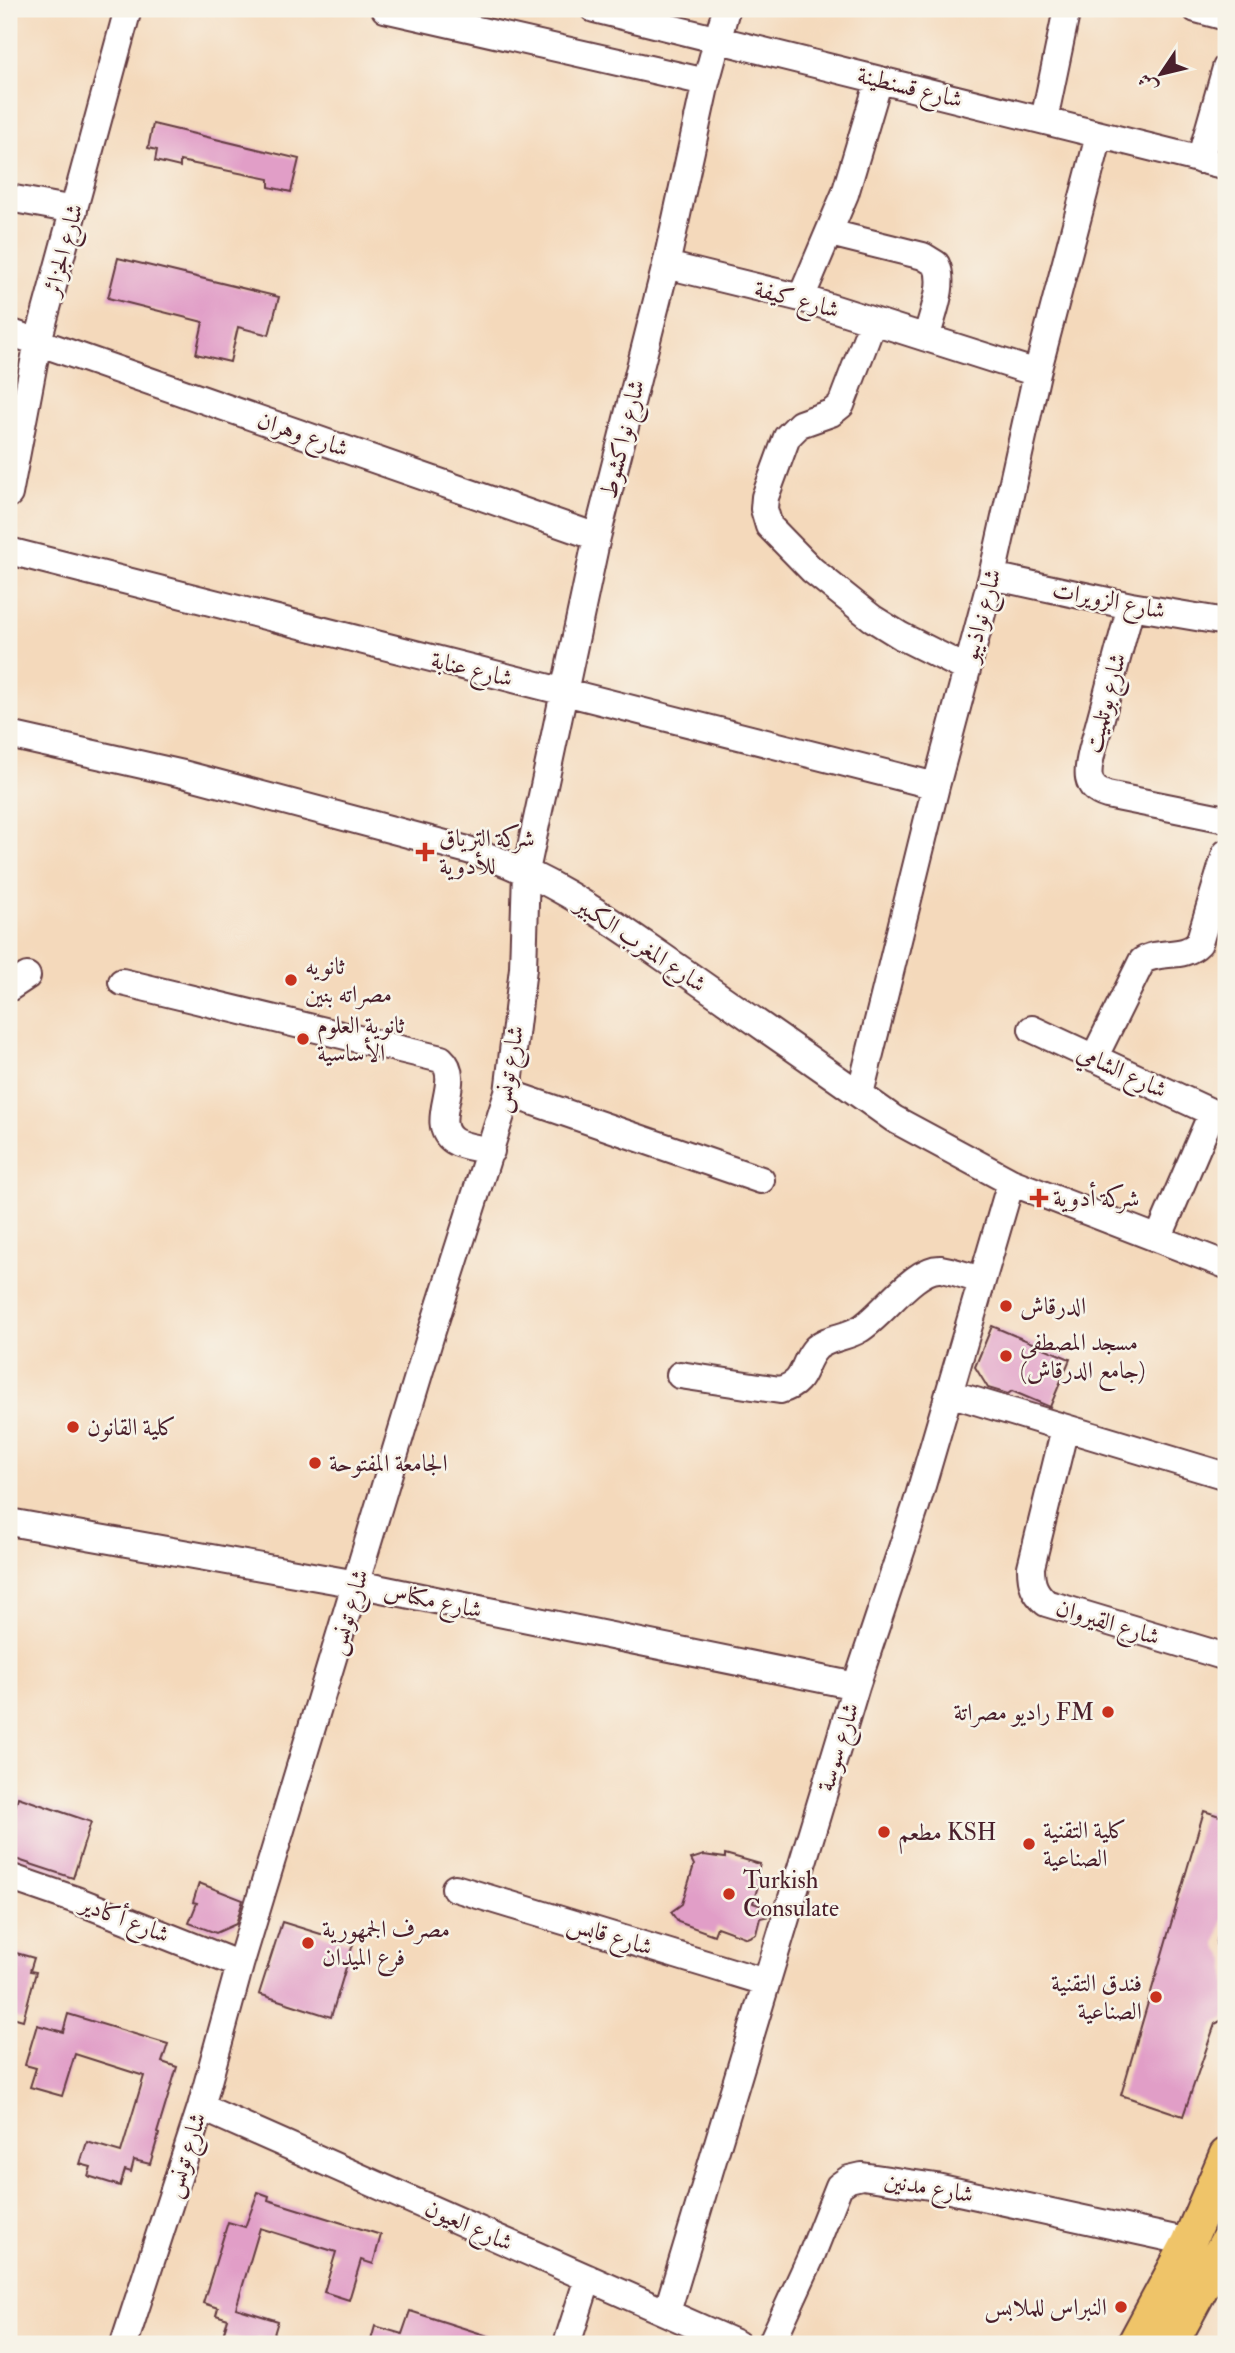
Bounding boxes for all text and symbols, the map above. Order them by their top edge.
north arrow [1126,38,1196,108]
street label: شارع قسنطينة [853,59,966,119]
text: ش [1133,69,1163,98]
street label: شارع الجزائر [35,200,95,304]
street label: شارع كيفة [750,273,843,330]
street label: شارع نواكشوط [593,376,656,503]
street label: شارع وهران [252,404,352,468]
street label: شارع نواذيبو [954,565,1013,668]
street label: شارع الزويرات [1049,574,1168,631]
street label: شارع عنابة [427,644,516,698]
street label: شارع بوتلميت [1077,650,1138,758]
place label: شركة الترياق للأدوية [439,823,535,882]
marker: شركة الترياق للأدوية [417,844,433,860]
street label: شارع المغرب الكبير [564,887,712,1003]
place label: ثانويه مصراته بنين [305,951,392,1010]
marker: ثانويه مصراته بنين [283,972,299,988]
place label: ثانوية العلوم الأساسية [317,1010,405,1069]
street label: شارع تونس [486,1023,535,1116]
marker: ثانوية العلوم الأساسية [295,1031,311,1047]
street label: شارع الشامي [1070,1037,1172,1109]
place label: شركة أدوية [1053,1181,1139,1214]
marker: شركة أدوية [1031,1190,1047,1206]
place label: الدرقاش [1020,1291,1086,1322]
marker: الدرقاش [998,1298,1014,1314]
place label: مسجد المصطفى (جامع الدرقاش) [1020,1327,1146,1392]
marker: مسجد المصطفى (جامع الدرقاش) [998,1348,1014,1364]
place label: كلية القانون [87,1412,176,1443]
marker: كلية القانون [65,1419,81,1435]
place label: الجامعة المفتوحة [329,1448,448,1479]
marker: الجامعة المفتوحة [307,1455,323,1471]
street label: شارع تونس [321,1566,380,1660]
street label: شارع مكناس [380,1575,485,1630]
street label: شارع القيروان [1051,1592,1164,1657]
place label: راديو مصراتة FM [953,1697,1094,1728]
street label: شارع سوسة [810,1699,870,1797]
marker: راديو مصراتة FM [1100,1704,1116,1720]
place label: كلية التقنية الصناعية [1043,1815,1127,1874]
place label: مطعم KSH [898,1817,997,1854]
marker: مطعم KSH [876,1824,892,1840]
marker: كلية التقنية الصناعية [1021,1836,1037,1852]
place label: Turkish Consulate [743,1865,839,1924]
street label: شارع أكادير [72,1885,175,1954]
marker: Turkish Consulate [721,1886,737,1902]
street label: شارع قابس [562,1908,656,1967]
place label: مصرف الجمهورية فرع الميدان [322,1914,450,1977]
marker: مصرف الجمهورية فرع الميدان [300,1935,316,1951]
place label: فندق التقنية الصناعية [1051,1968,1142,2027]
marker: فندق التقنية الصناعية [1148,1989,1164,2005]
street label: شارع تونس [157,2109,218,2203]
street label: شارع مدنين [881,2164,976,2215]
street label: شارع العيون [418,2192,517,2262]
place label: النبراس للملابس [984,2292,1107,2323]
marker: النبراس للملابس [1113,2299,1129,2315]

